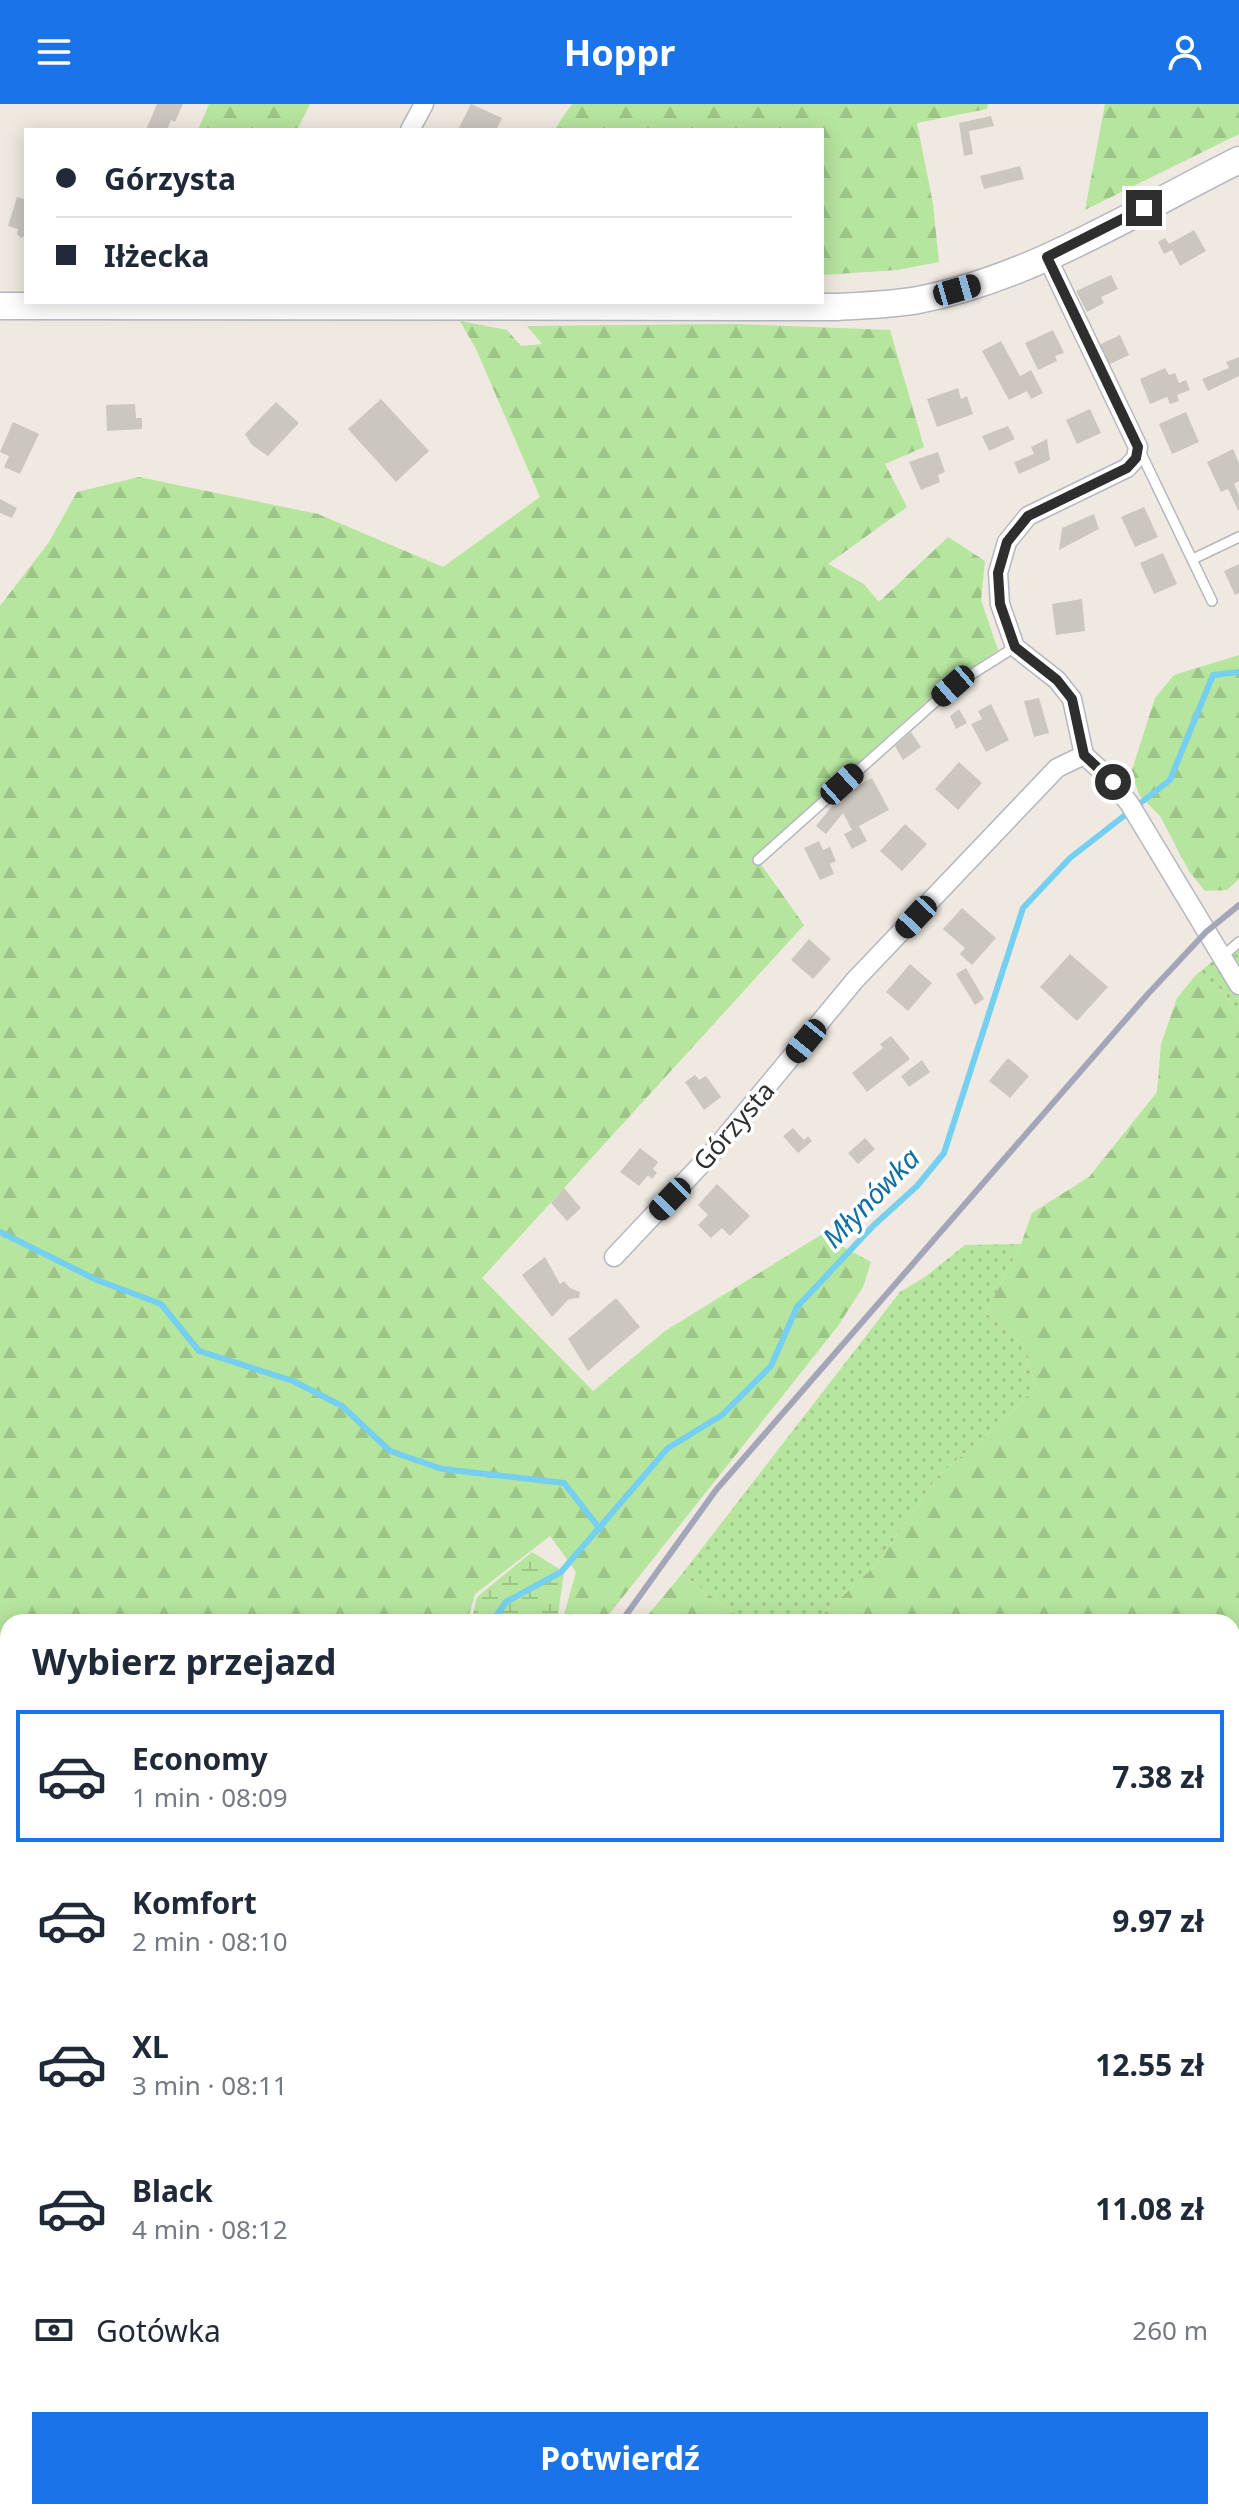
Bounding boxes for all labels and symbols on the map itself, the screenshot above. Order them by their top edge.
route end [1126,190,1162,226]
car [931,272,983,308]
car [927,661,979,711]
car [816,759,868,809]
route start [1095,764,1131,800]
car [891,891,941,943]
car [782,1015,830,1067]
street label: Górzysta [684,1073,782,1178]
water label: Młynówka [813,1139,928,1256]
car [645,1173,695,1225]

